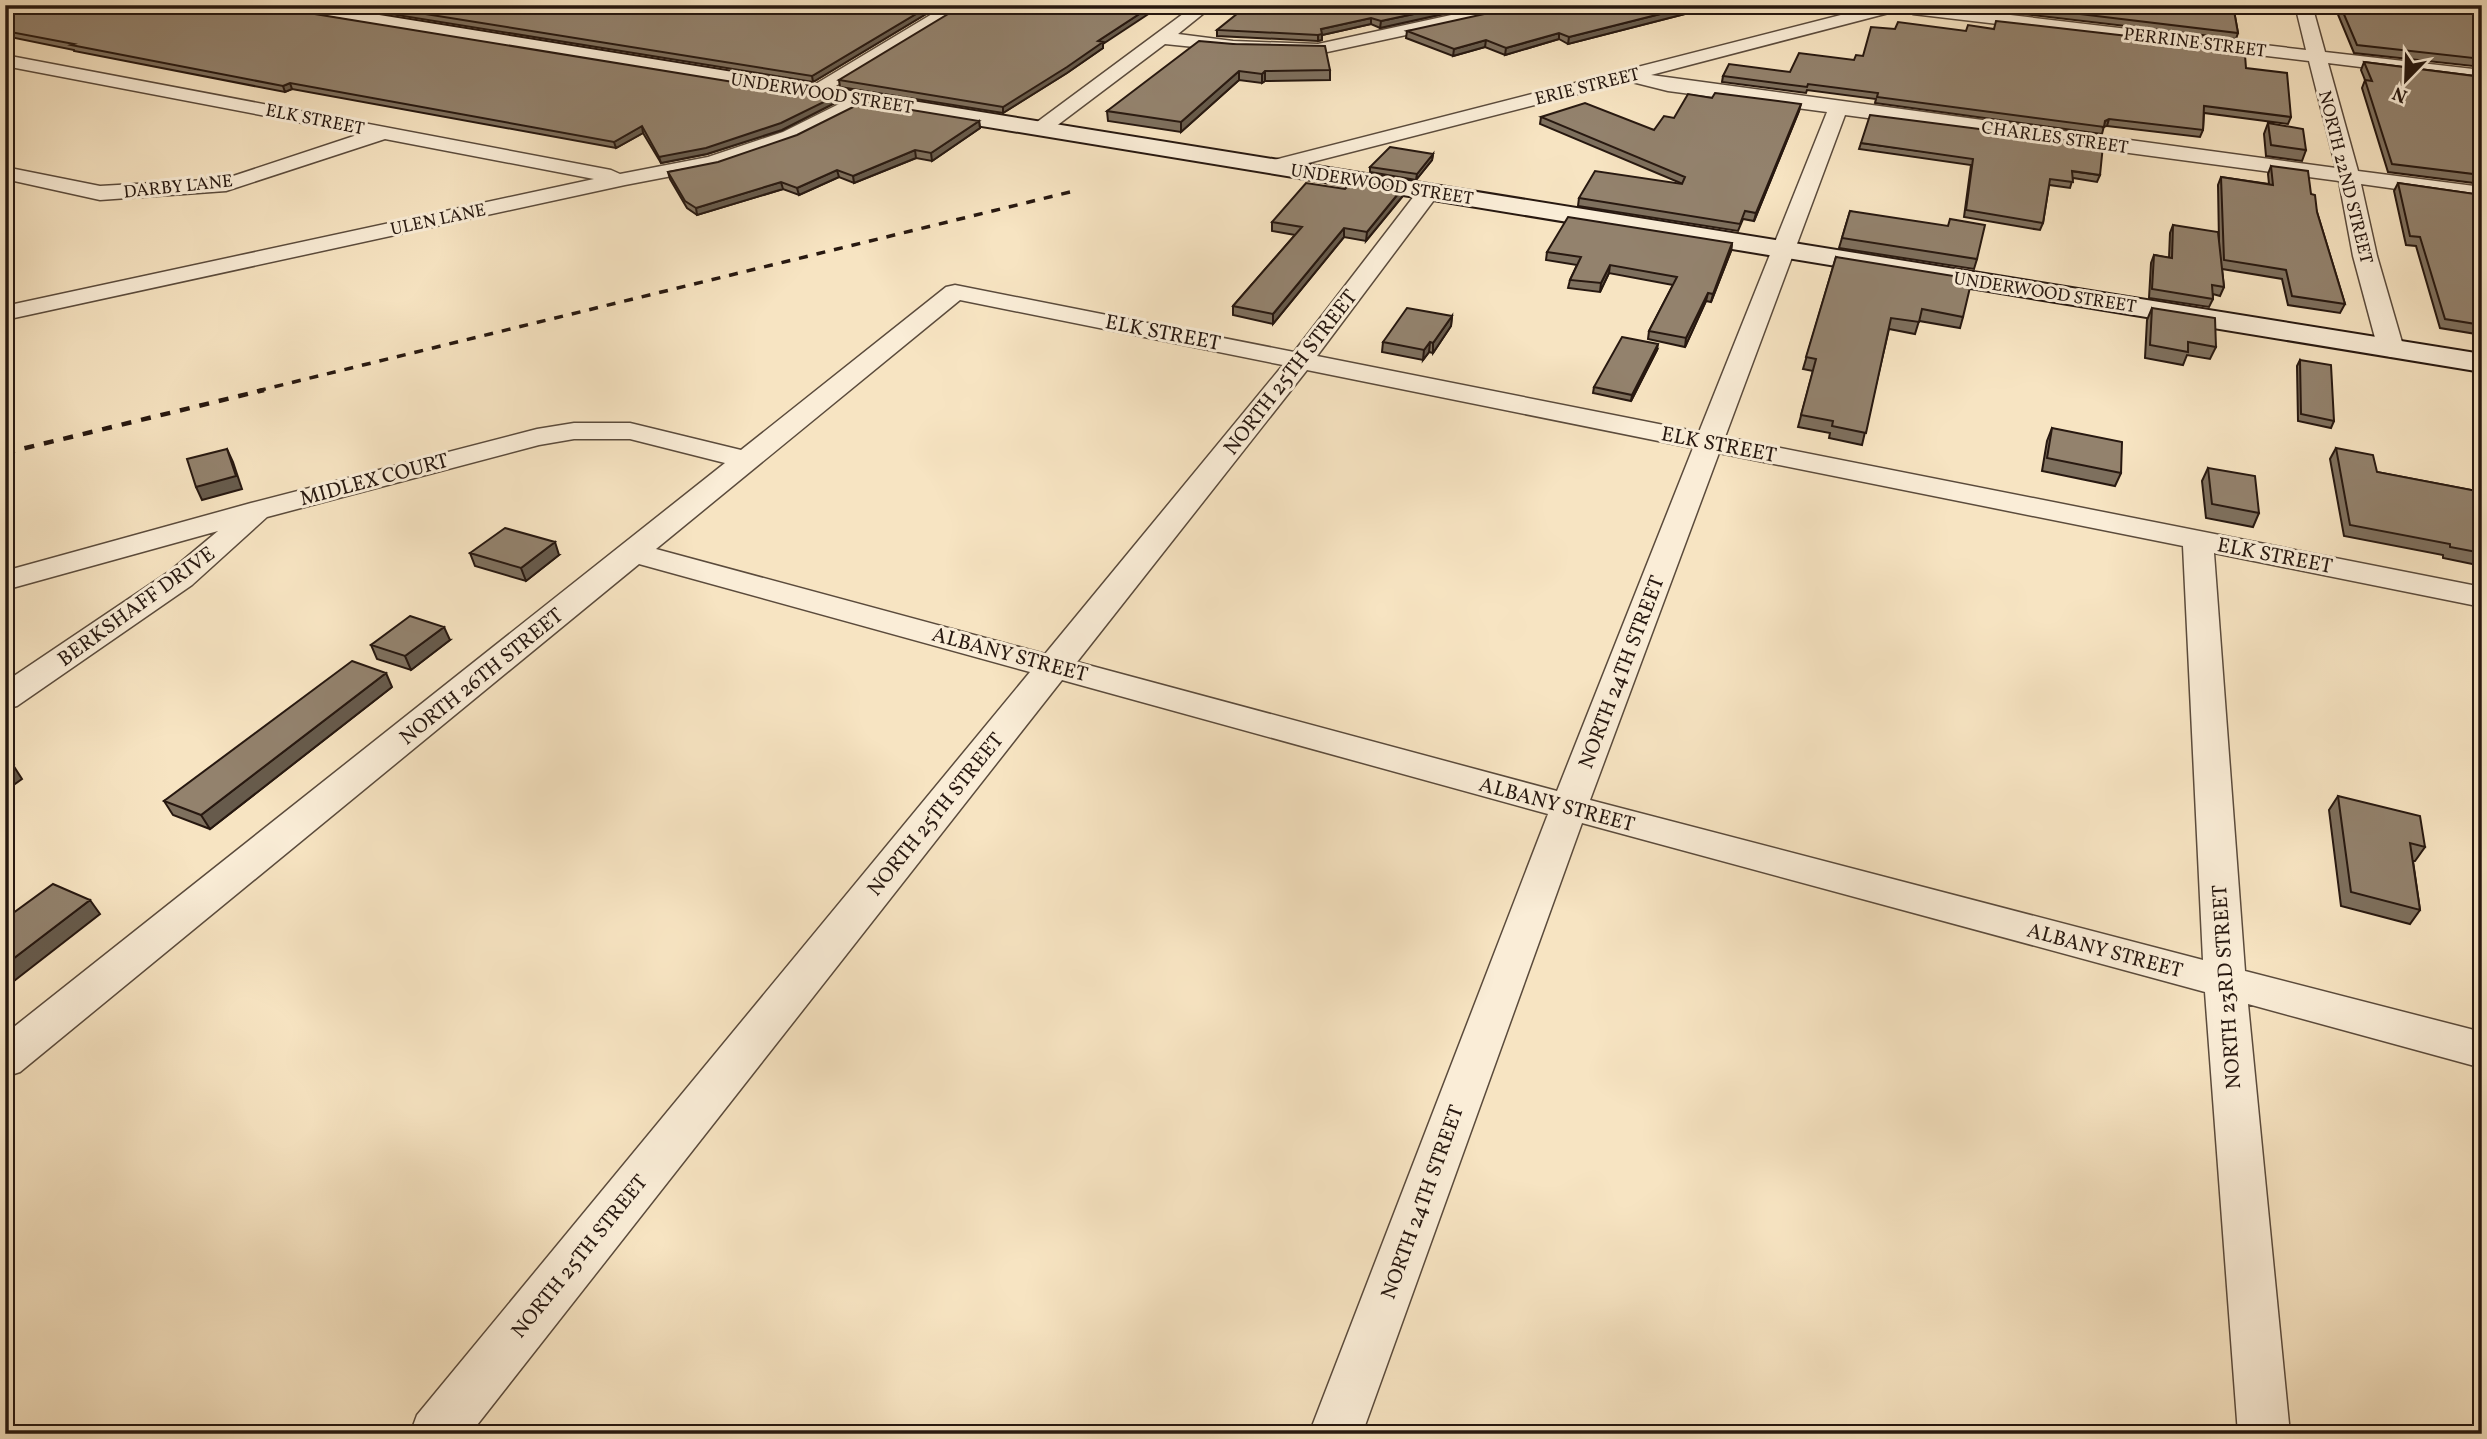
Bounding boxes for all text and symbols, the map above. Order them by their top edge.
street label: PERRINE STREET [2122,22,2268,65]
north arrow [2372,46,2442,116]
street label: ERIE STREET [1532,62,1643,113]
street label: UNDERWOOD STREET [729,68,915,121]
text: N [2389,79,2412,108]
street label: NORTH 22ND STREET [2311,88,2378,267]
street label: ELK STREET [263,99,367,142]
street label: CHARLES STREET [1980,116,2130,161]
street label: UNDERWOOD STREET [1289,159,1475,212]
street label: DARBY LANE [122,169,234,206]
street label: ULEN LANE [388,198,488,243]
street label: UNDERWOOD STREET [1952,267,2138,320]
street label: NORTH 25TH STREET [1217,284,1365,462]
street label: ELK STREET [1103,308,1223,359]
street label: ELK STREET [1659,420,1779,471]
street label: MIDLEX COURT [297,447,452,514]
street label: ELK STREET [2215,531,2335,582]
street label: BERKSHAFF DRIVE [52,540,222,674]
street label: NORTH 24TH STREET [1572,572,1673,773]
street label: NORTH 26TH STREET [394,602,570,752]
street label: ALBANY STREET [929,621,1091,690]
street label: NORTH 25TH STREET [861,727,1011,903]
street label: ALBANY STREET [1476,771,1638,840]
street label: NORTH 23RD STREET [2206,884,2249,1090]
street label: ALBANY STREET [2024,917,2186,986]
street label: NORTH 24TH STREET [1375,1101,1472,1304]
street label: NORTH 25TH STREET [505,1169,655,1345]

